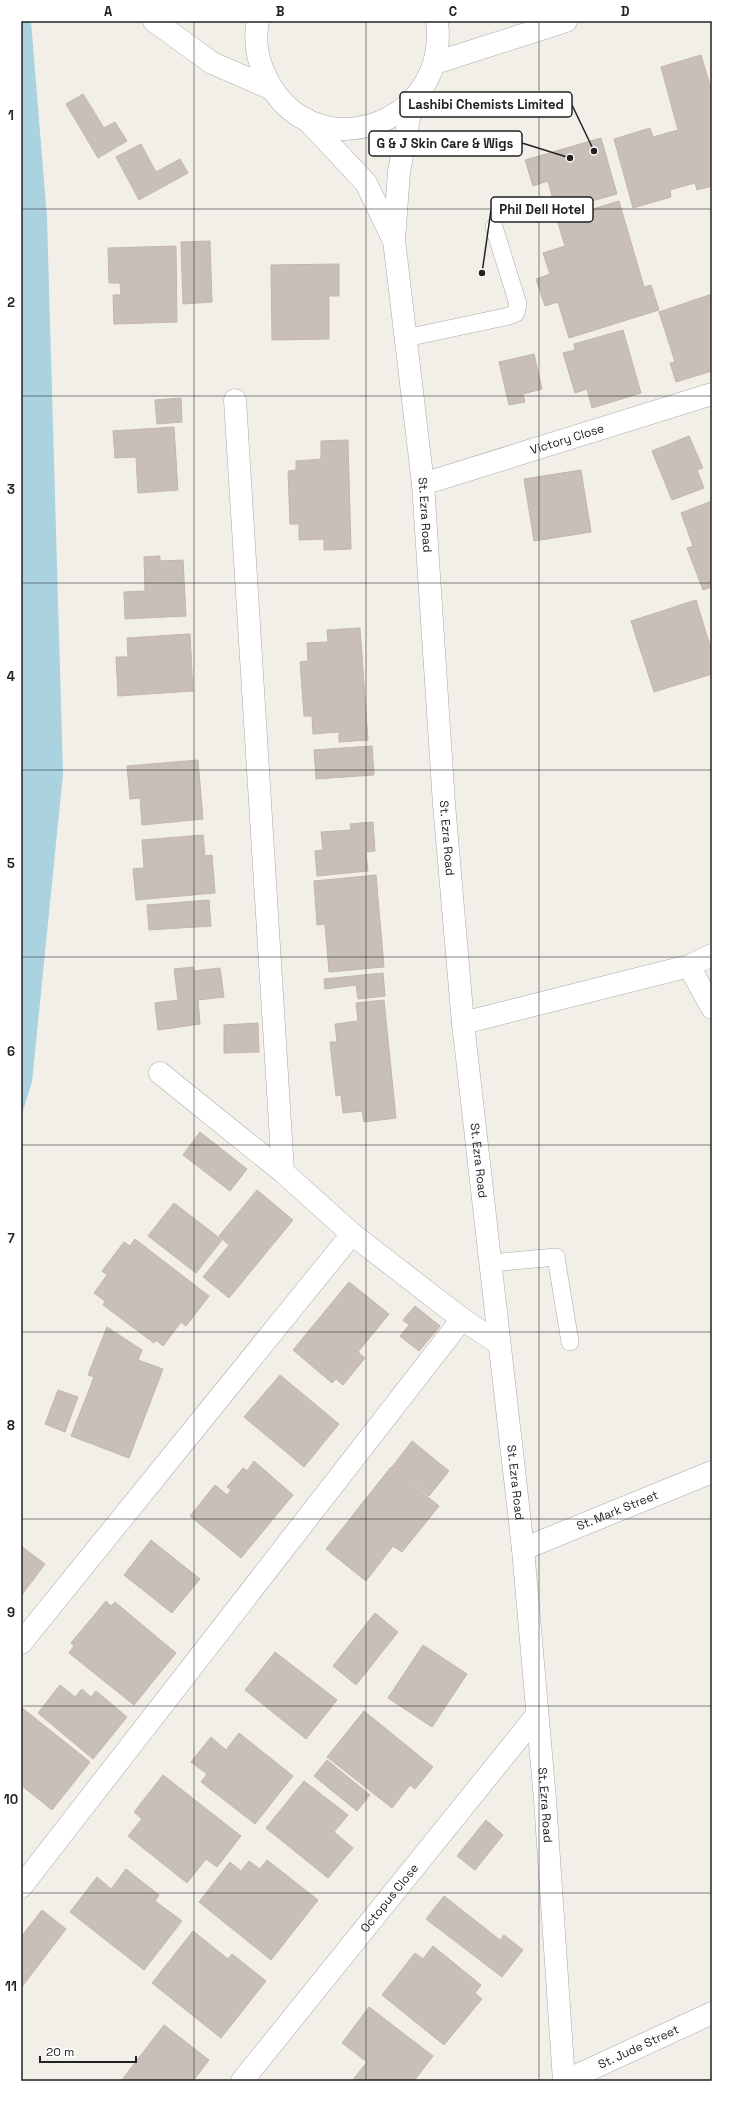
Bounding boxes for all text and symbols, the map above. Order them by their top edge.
text: A [104,3,113,20]
text: B [276,3,285,20]
text: C [449,3,457,20]
text: D [621,3,630,20]
callout: Lashibi Chemists Limited [400,92,572,117]
text: Lashibi Chemists Limited [408,96,564,113]
text: 1 [8,107,14,124]
callout: G & J Skin Care & Wigs [369,131,522,156]
text: G & J Skin Care & Wigs [377,135,514,152]
callout: Phil Dell Hotel [491,197,593,222]
text: Phil Dell Hotel [499,201,585,218]
text: 2 [7,294,15,311]
street label: Victory Close [528,420,606,458]
street label: St. Ezra Road [414,476,435,553]
text: 3 [7,481,15,498]
text: 4 [7,668,15,685]
street label: St. Ezra Road [436,800,458,876]
text: 5 [7,855,15,872]
text: 6 [7,1043,15,1060]
street label: St. Ezra Road [466,1122,491,1199]
text: 7 [7,1230,15,1247]
text: 8 [7,1417,15,1434]
street label: St. Ezra Road [503,1444,528,1521]
street label: St. Mark Street [574,1487,661,1534]
text: 9 [7,1604,15,1621]
street label: St. Ezra Road [534,1767,556,1843]
text: 10 [4,1791,18,1808]
street label: Octopus Close [357,1860,422,1936]
text: 11 [5,1978,17,1995]
street label: St. Jude Street [595,2021,682,2073]
scale bar [40,2038,136,2064]
text: 20 m [46,2044,74,2060]

